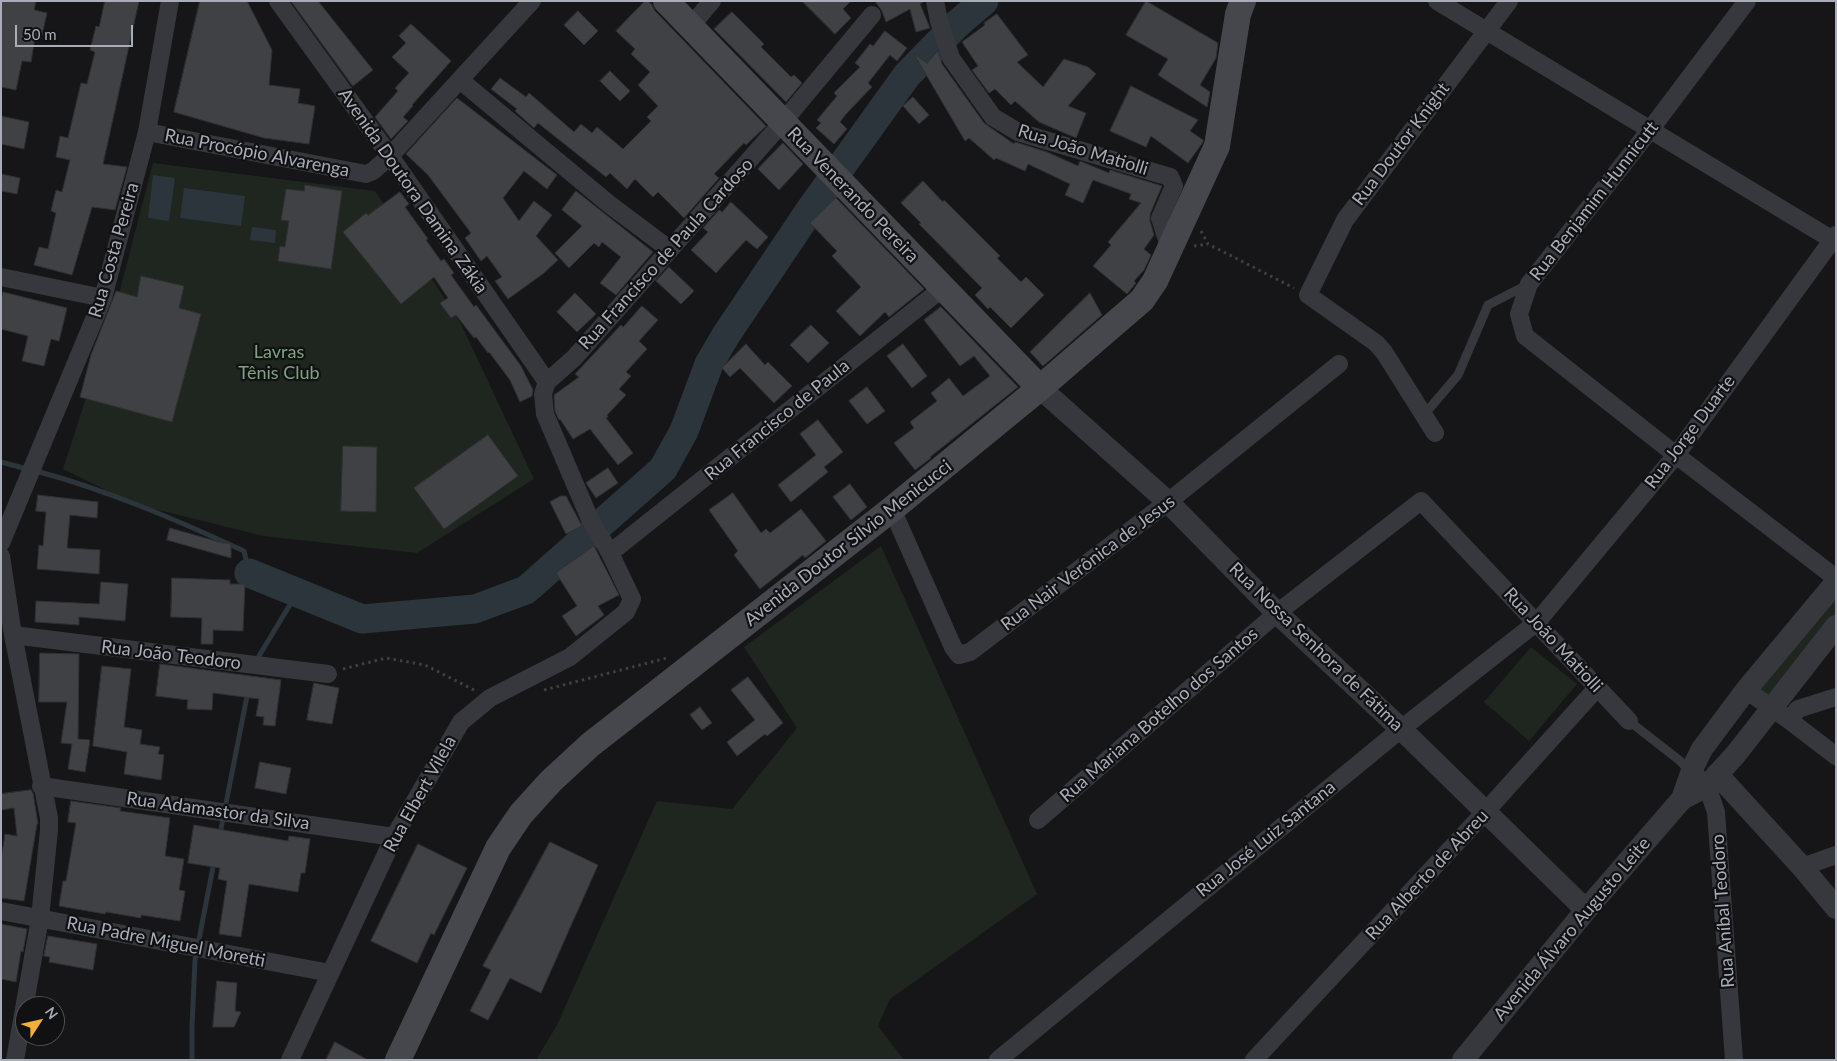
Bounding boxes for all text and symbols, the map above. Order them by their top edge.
scale bar [18,15,135,47]
text: 50 m [23,25,57,43]
street label: Rua Doutor Knight [1348,78,1454,210]
street label: Avenida Doutora Damina Zákia [334,84,492,298]
street label: Rua Benjamim Hunnicutt [1525,117,1663,285]
street label: Rua João Matiolli [1015,120,1151,180]
street label: Rua Venerando Pereira [783,123,923,267]
street label: Rua Procópio Alvarenga [163,124,351,182]
street label: Rua Francisco de Paula Cardoso [574,154,758,354]
street label: Rua Costa Pereira [84,180,144,320]
park label: Lavras Tênis Club [238,341,320,384]
street label: Rua Francisco de Paula [700,355,854,485]
street label: Rua Jorge Duarte [1640,371,1740,493]
street label: Avenida Doutor Sílvio Menicucci [740,455,956,631]
street label: Rua Nair Verônica de Jesus [997,491,1179,635]
street label: Rua Nossa Senhora de Fátima [1225,558,1407,736]
street label: Rua João Matiolli [1499,583,1607,697]
street label: Rua Mariana Botelho dos Santos [1056,623,1262,807]
street label: Rua João Teodoro [100,636,242,674]
street label: Rua Elbert Vilela [379,732,461,856]
street label: Rua José Luiz Santana [1192,776,1340,902]
street label: Rua Adamastor da Silva [125,787,311,835]
street label: Rua Alberto de Abreu [1361,805,1493,945]
street label: Avenida Álvaro Augusto Leite [1489,833,1655,1025]
street label: Rua Aníbal Teodoro [1707,833,1739,989]
street label: Rua Padre Miguel Moretti [65,912,267,972]
north arrow [15,996,65,1046]
text: N [42,1003,62,1022]

